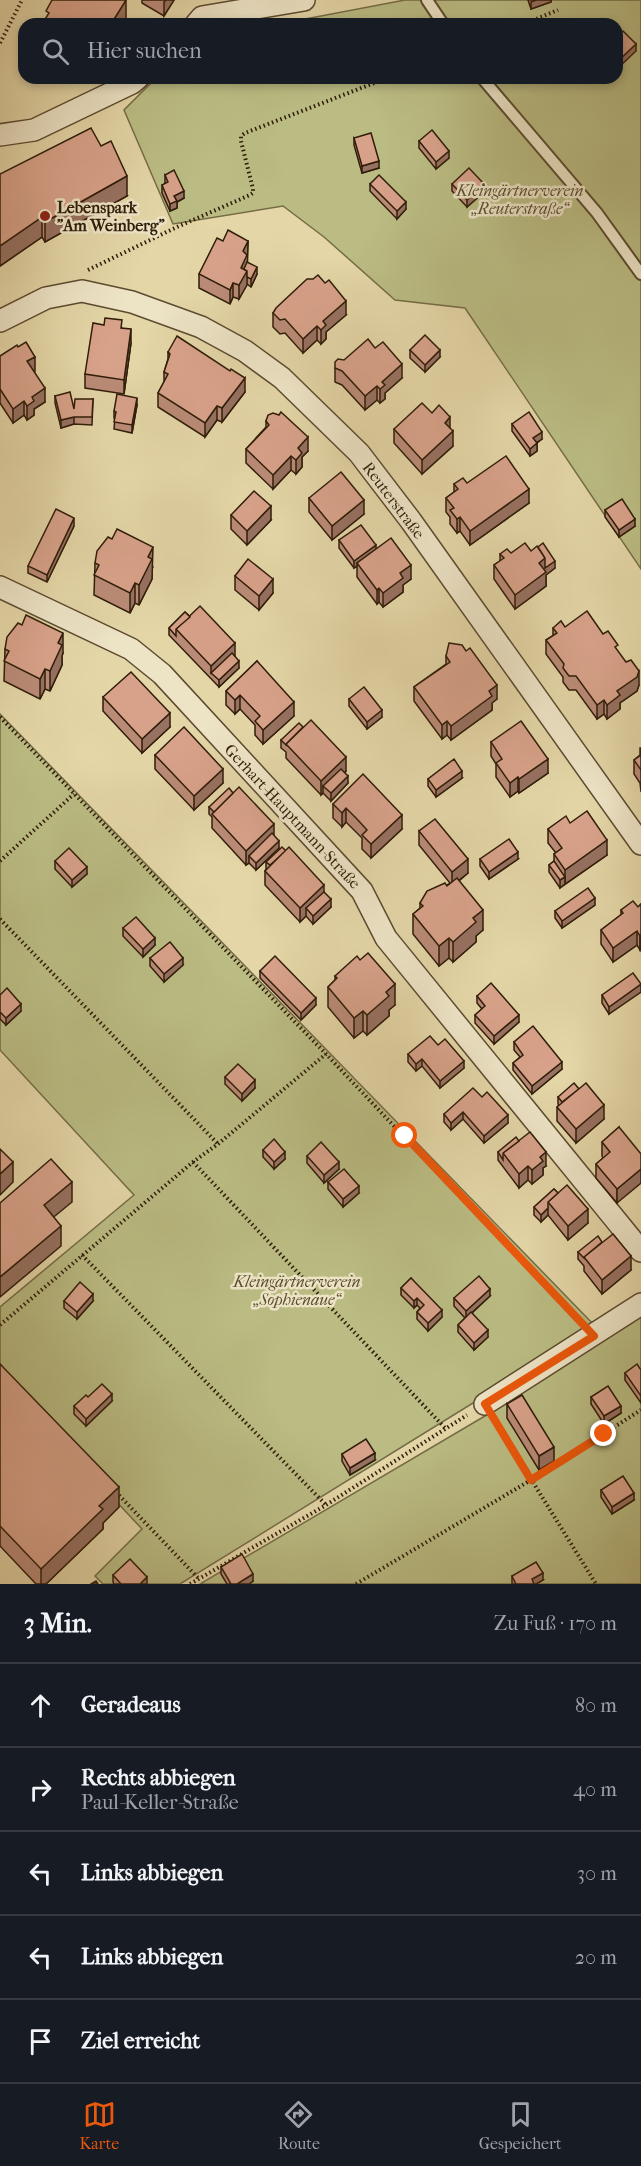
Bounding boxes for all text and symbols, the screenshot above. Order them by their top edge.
search box [18,18,623,84]
icon: search [39,35,72,68]
text: Hier suchen [87,38,202,64]
park label: Kleingärtnerverein „Reuterstraße“ [455,181,584,218]
place label: Lebenspark "Am Weinberg" [57,198,165,236]
marker: Lebenspark "Am Weinberg" [38,209,52,223]
street label: Reuterstraße [359,458,429,543]
street label: Gerhart-Hauptmann-Straße [221,740,365,893]
route start [391,1122,417,1148]
park label: Kleingärtnerverein „Sophienaue“ [232,1272,361,1309]
route end [590,1420,616,1446]
text: 3 Min. [24,1608,92,1639]
text: Zu Fuß · 170 m [494,1612,617,1635]
icon: ahead [24,1689,57,1722]
text: Geradeaus [81,1692,181,1718]
text: 80 m [575,1694,617,1717]
text: Rechts abbiegen [81,1765,236,1791]
icon: right [24,1773,57,1806]
text: 40 m [573,1778,617,1801]
text: Paul-Keller-Straße [81,1791,239,1814]
icon: left [24,1857,57,1890]
text: Links abbiegen [81,1860,223,1886]
text: 30 m [577,1862,617,1885]
icon: left [24,1941,57,1974]
text: Links abbiegen [81,1944,223,1970]
text: 20 m [575,1946,617,1969]
icon: arrive [24,2025,57,2058]
text: Ziel erreicht [81,2028,200,2054]
tab: Karte [79,2098,119,2153]
tab: Route [278,2098,320,2153]
tab: Gespeichert [479,2098,562,2153]

